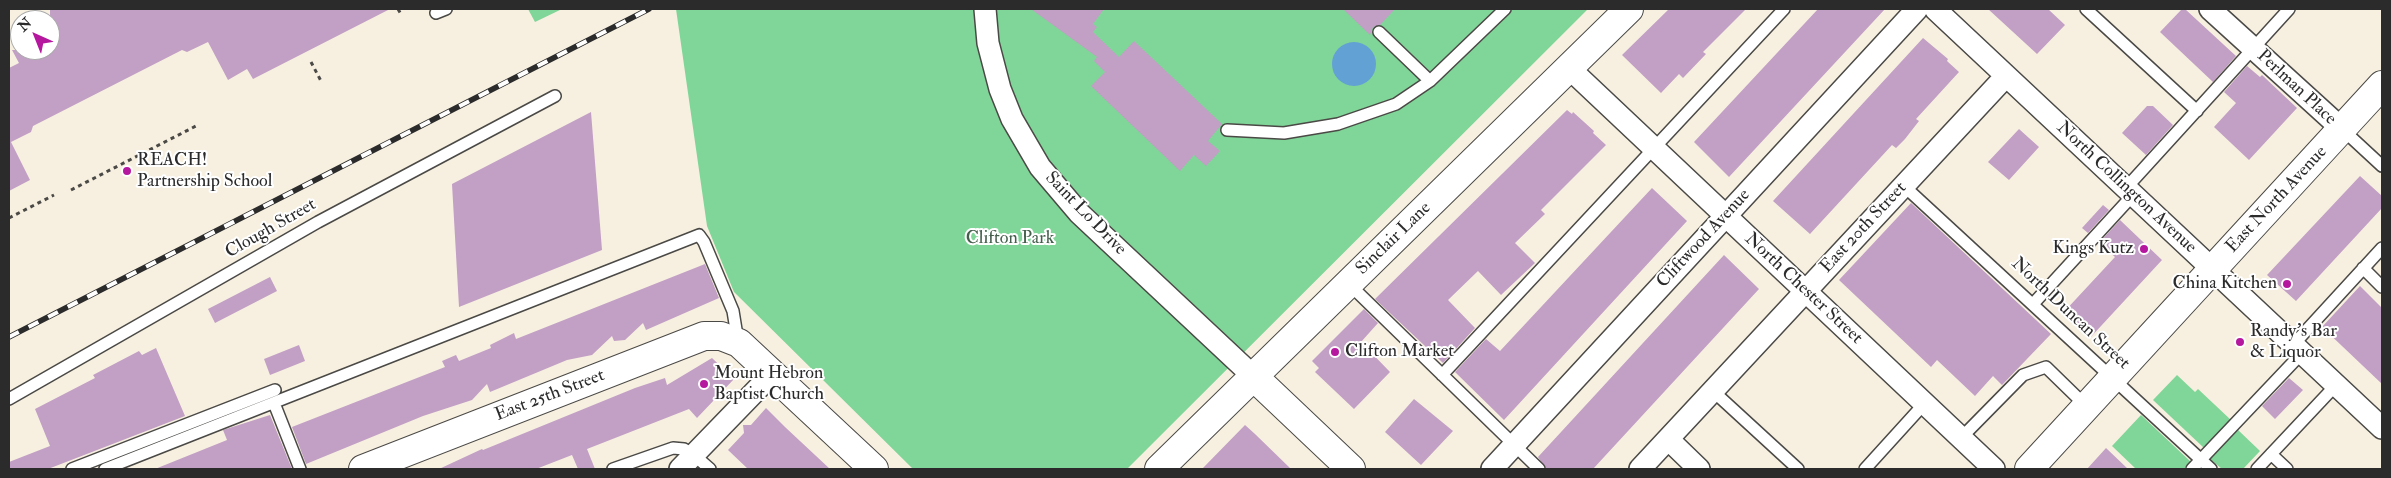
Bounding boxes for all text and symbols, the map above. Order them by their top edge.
north arrow [10,10,60,60]
text: N [15,14,35,35]
street label: Perlman Place [2252,46,2340,130]
street label: North Collington Avenue [2051,117,2201,259]
street label: East North Avenue [2222,142,2332,258]
place label: REACH! Partnership School [137,150,272,192]
marker: REACH! Partnership School [121,165,133,177]
street label: Saint Lo Drive [1040,168,1130,260]
street label: East 20th Street [1816,178,1912,278]
street label: Cliftwood Avenue [1653,185,1755,293]
street label: Clough Street [222,194,320,264]
street label: Sinclair Lane [1352,198,1436,280]
park label: Clifton Park [966,228,1054,250]
street label: North Chester Street [1739,229,1867,349]
place label: Kings Kutz [2052,238,2134,260]
marker: Kings Kutz [2138,243,2150,255]
street label: North Duncan Street [2006,253,2134,375]
place label: China Kitchen [2173,273,2277,295]
marker: China Kitchen [2281,278,2293,290]
place label: Randy’s Bar & Liquor [2250,321,2337,364]
marker: Randy’s Bar & Liquor [2234,336,2246,348]
place label: Clifton Market [1345,341,1454,363]
marker: Clifton Market [1329,346,1341,358]
place label: Mount Hebron Baptist Church [714,363,824,406]
street label: East 25th Street [492,365,608,427]
marker: Mount Hebron Baptist Church [698,378,710,390]

